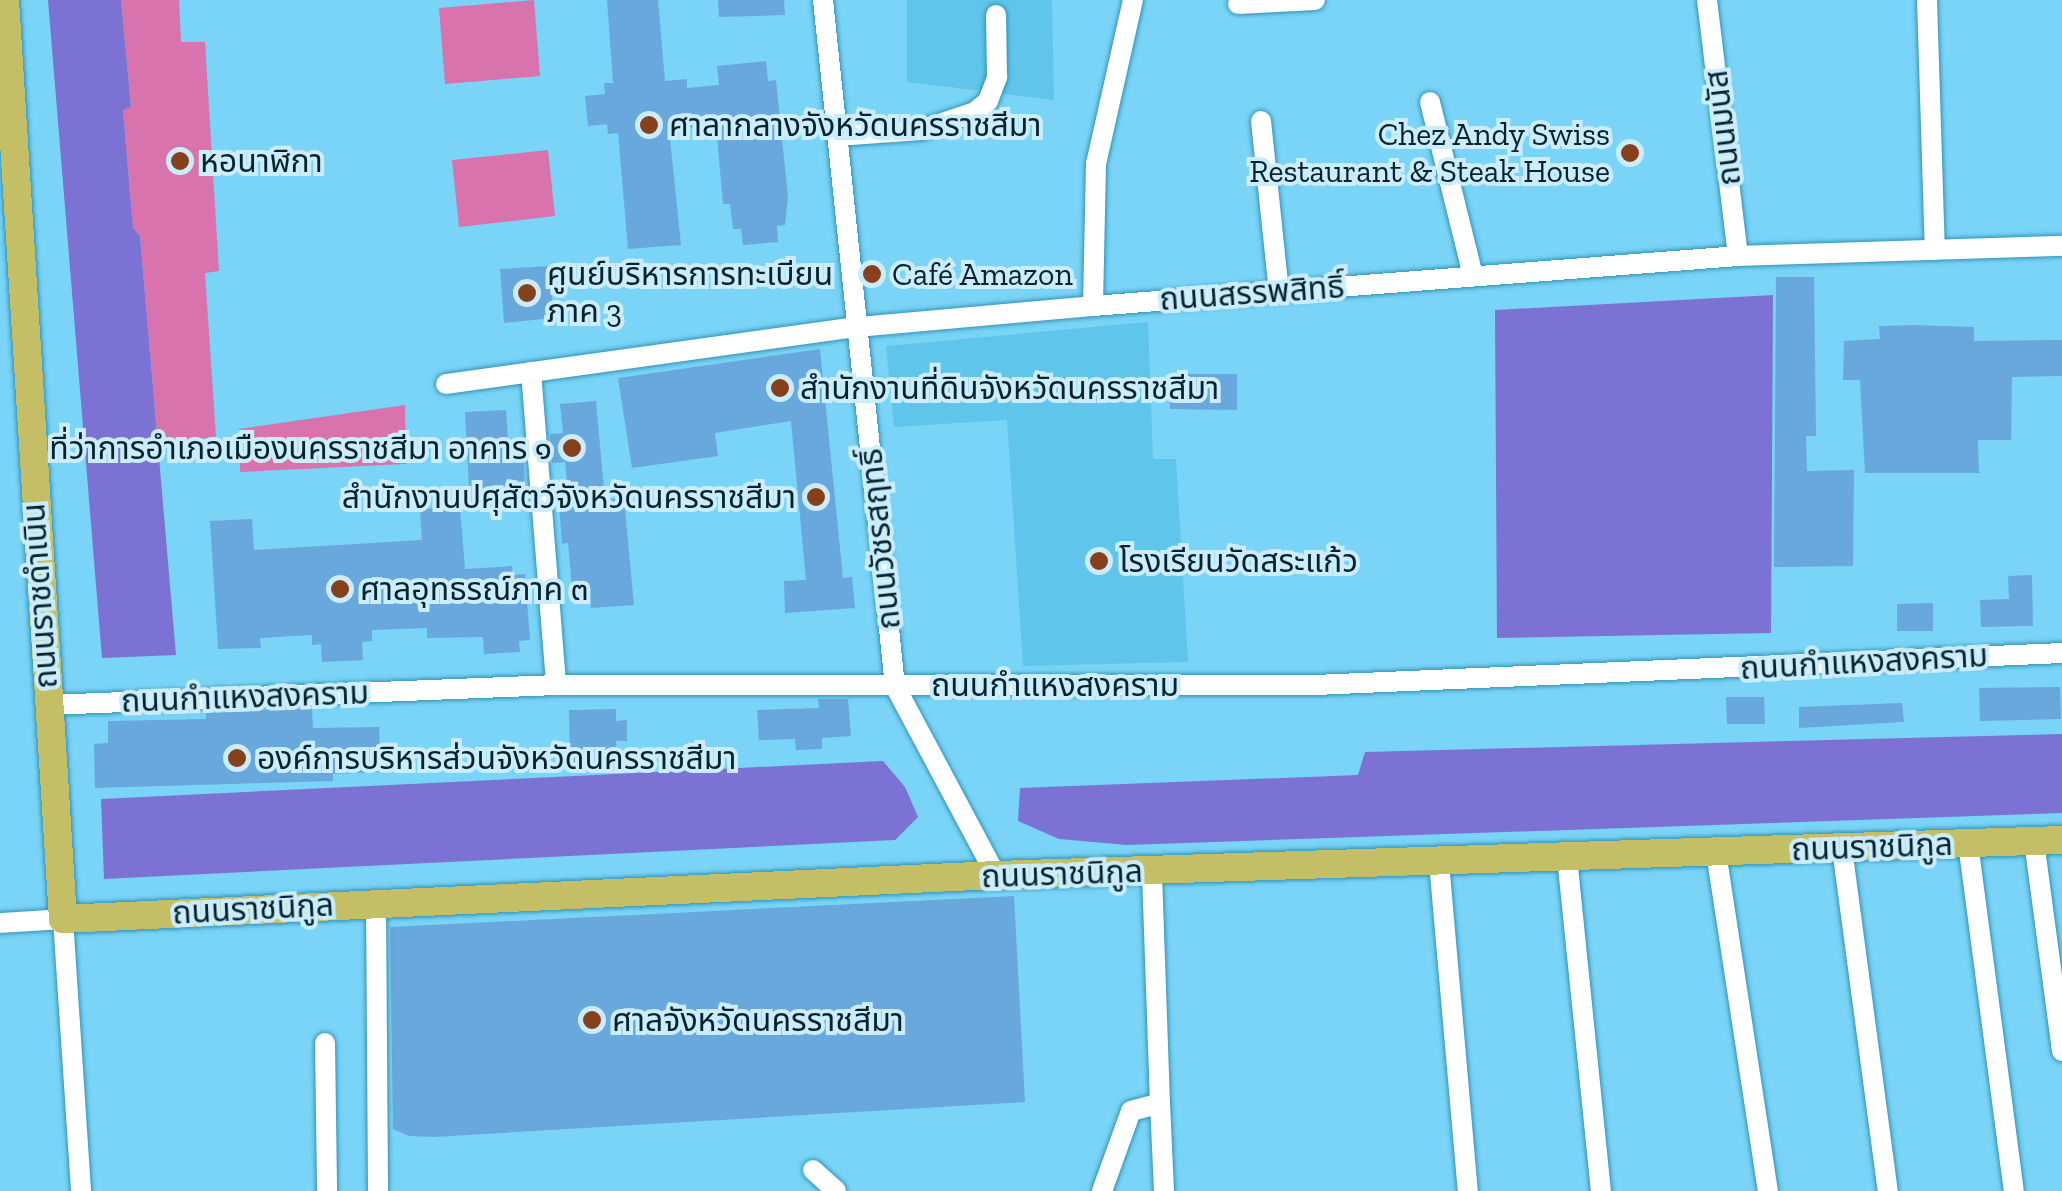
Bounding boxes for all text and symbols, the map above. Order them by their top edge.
street label: ถนนมนัส [1697,68,1749,188]
place label: ศาลากลางจังหวัดนครราชสีมา [669,106,1041,144]
marker: ศาลากลางจังหวัดนครราชสีมา [638,114,660,136]
place label: Chez Andy Swiss Restaurant & Steak House [1249,116,1610,191]
place label: หอนาฬิกา [200,142,323,180]
marker: Chez Andy Swiss Restaurant & Steak House [1619,142,1641,164]
marker: หอนาฬิกา [169,150,191,172]
place label: Café Amazon [892,255,1074,293]
place label: ศูนย์บริหารการทะเบียน ภาค 3 [547,256,833,331]
marker: Café Amazon [861,263,883,285]
street label: ถนนสรรพสิทธิ์ [1158,267,1346,319]
marker: ศูนย์บริหารการทะเบียน ภาค 3 [516,282,538,304]
place label: สำนักงานที่ดินจังหวัดนครราชสีมา [800,369,1219,407]
marker: สำนักงานที่ดินจังหวัดนครราชสีมา [769,377,791,399]
place label: ที่ว่าการอำเภอเมืองนครราชสีมา อาคาร ๑ [49,429,552,467]
marker: ที่ว่าการอำเภอเมืองนครราชสีมา อาคาร ๑ [561,437,583,459]
street label: ถนนวัชรสฤทธิ์ [851,447,909,631]
place label: สำนักงานปศุสัตว์จังหวัดนครราชสีมา [342,478,796,516]
marker: สำนักงานปศุสัตว์จังหวัดนครราชสีมา [805,486,827,508]
street label: ถนนราชดำเนิน [14,502,66,690]
place label: โรงเรียนวัดสระแก้ว [1119,542,1358,580]
marker: โรงเรียนวัดสระแก้ว [1088,550,1110,572]
place label: ศาลอุทธรณ์ภาค ๓ [360,570,588,608]
marker: ศาลอุทธรณ์ภาค ๓ [329,578,351,600]
street label: ถนนกำแหงสงคราม [1739,636,1989,688]
street label: ถนนกำแหงสงคราม [931,666,1179,704]
street label: ถนนกำแหงสงคราม [120,673,370,721]
place label: องค์การบริหารส่วนจังหวัดนครราชสีมา [257,739,736,777]
marker: องค์การบริหารส่วนจังหวัดนครราชสีมา [226,747,248,769]
street label: ถนนราชนิกูล [1790,825,1954,869]
street label: ถนนราชนิกูล [980,852,1144,896]
street label: ถนนราชนิกูล [171,886,335,932]
place label: ศาลจังหวัดนครราชสีมา [612,1001,904,1039]
marker: ศาลจังหวัดนครราชสีมา [581,1009,603,1031]

